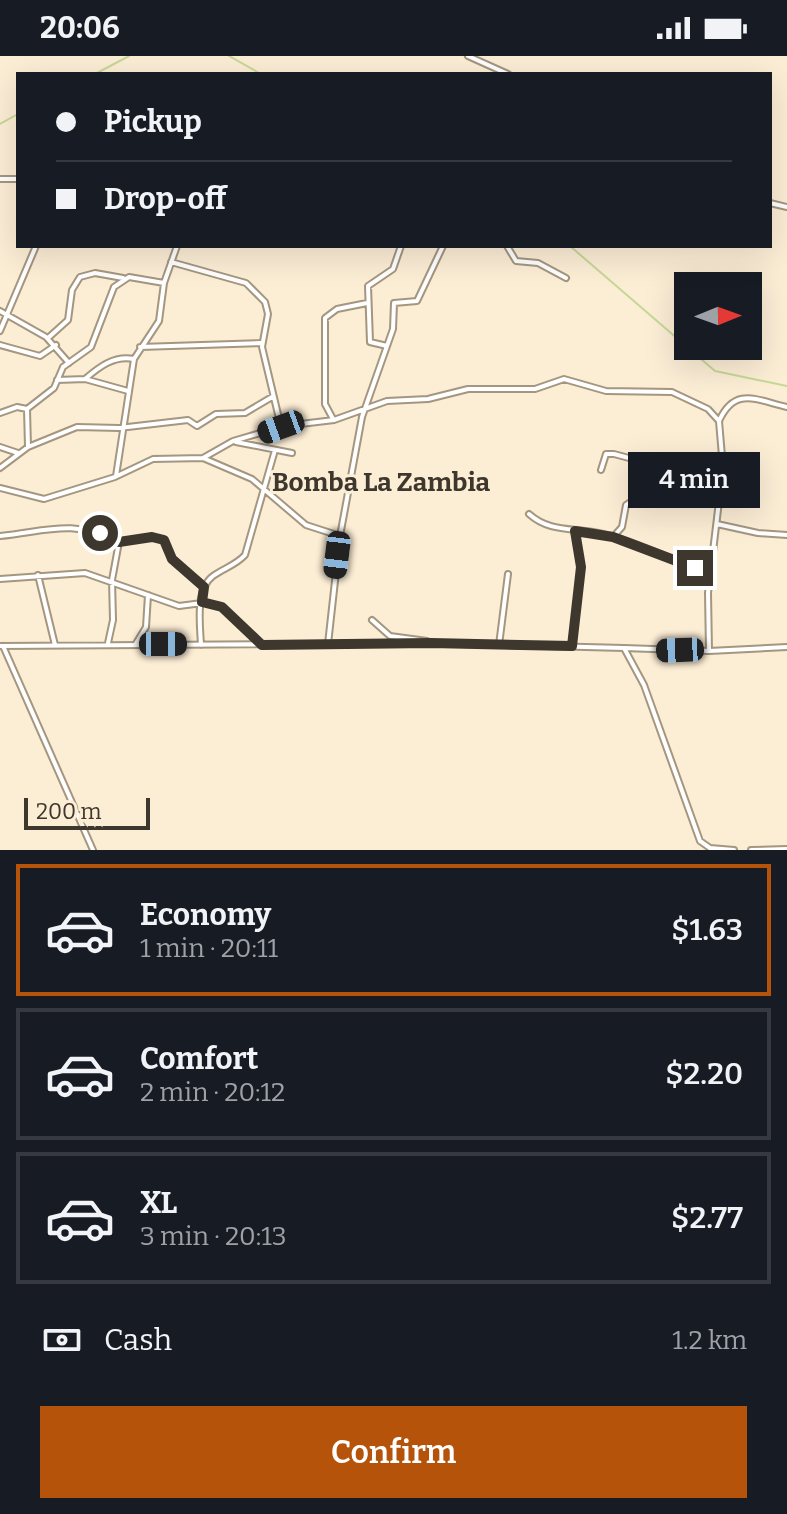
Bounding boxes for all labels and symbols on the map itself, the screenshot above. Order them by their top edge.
north arrow [674,272,762,360]
car [254,408,308,446]
callout: 4 min [629,452,761,508]
district label: Bomba La Zambia [272,467,491,498]
route start [82,515,118,551]
car [322,530,352,580]
route end [677,550,713,586]
car [139,632,187,656]
car [656,637,704,663]
scale bar [24,794,150,830]

